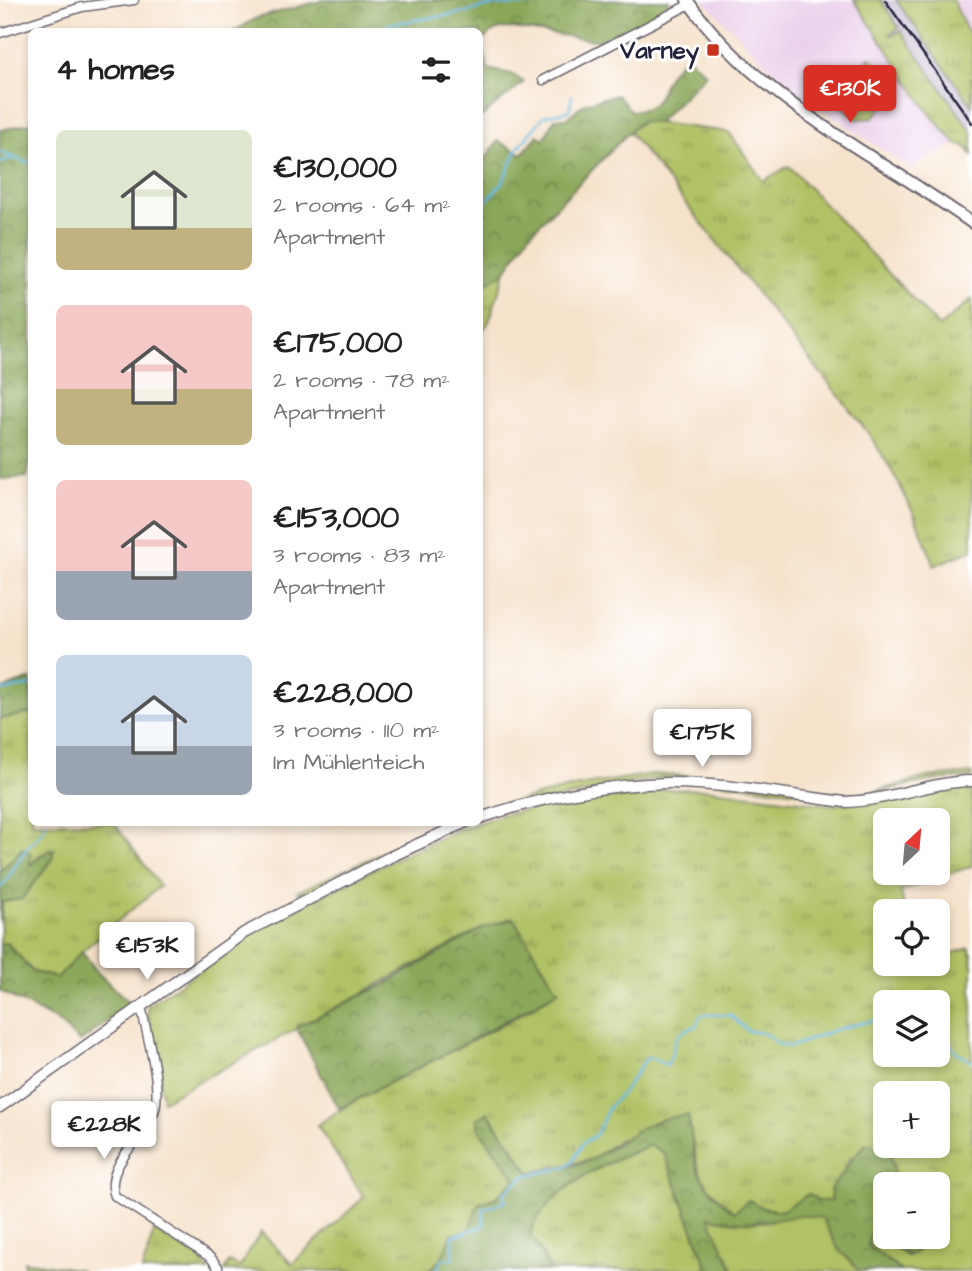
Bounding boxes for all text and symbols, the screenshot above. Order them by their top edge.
place label: Varney [619,34,700,70]
marker: Varney [705,42,721,58]
text: 4 homes [56,49,175,91]
icon: filters [417,51,455,89]
pin: €130K [801,66,899,125]
text: €130K [819,72,881,104]
text: €130,000 [273,147,397,189]
icon: home [112,158,196,242]
text: 2 rooms · 64 m² [273,189,451,221]
text: Apartment [273,221,385,253]
text: €175,000 [273,322,403,364]
icon: home [112,333,196,417]
text: 2 rooms · 78 m² [273,364,450,396]
text: Apartment [273,396,385,428]
text: €153,000 [273,497,399,539]
icon: home [112,508,196,592]
text: 3 rooms · 83 m² [273,539,446,571]
text: Apartment [273,571,385,603]
text: €228,000 [273,672,413,714]
icon: home [112,683,196,767]
pin: €175K [653,710,751,769]
text: 3 rooms · 110 m² [273,714,440,746]
text: €175K [669,716,735,748]
text: Im Mühlenteich [273,746,424,778]
north arrow [873,808,950,886]
map controls [873,808,950,1249]
button: locate [873,899,950,976]
pin: €153K [98,922,196,982]
text: €153K [115,929,179,961]
button: layers [873,990,950,1067]
button: + [873,1081,950,1158]
pin: €228K [55,1102,153,1161]
text: €228K [67,1108,141,1140]
button: − [873,1172,950,1249]

